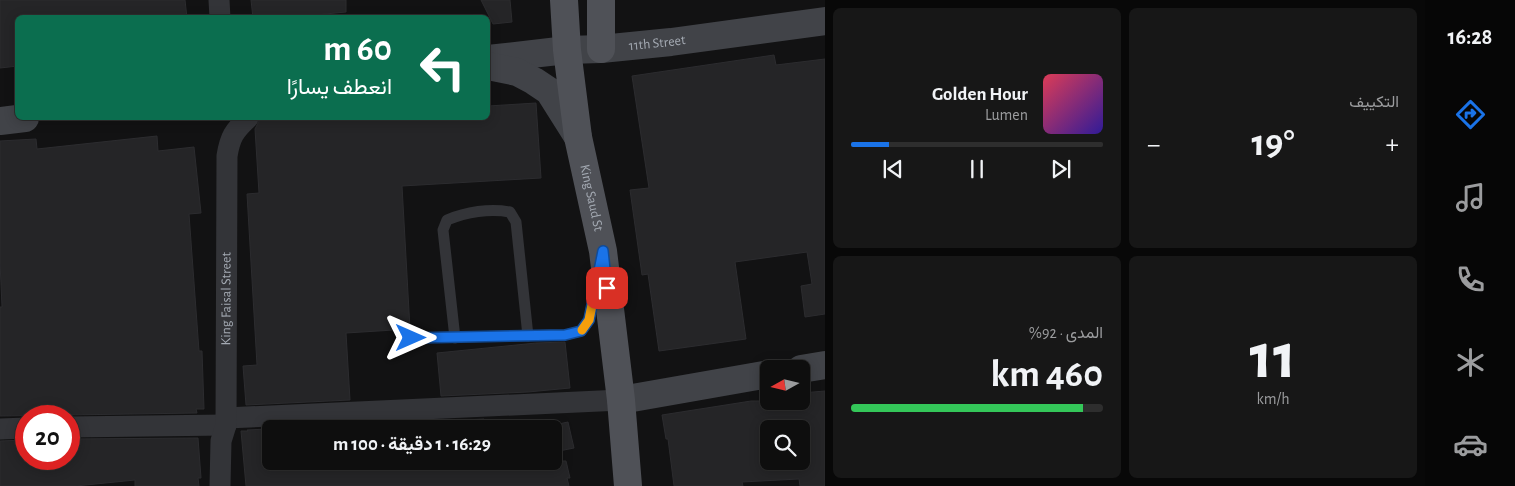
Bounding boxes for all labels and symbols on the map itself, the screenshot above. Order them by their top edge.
street label: 11th Street [628,33,687,53]
street label: King Saud St [577,163,606,233]
street label: King Faisal Street [219,252,234,346]
pin [586,267,628,309]
position arrow [384,311,436,363]
north arrow [760,360,810,410]
speed limit sign: 20 [15,405,80,470]

